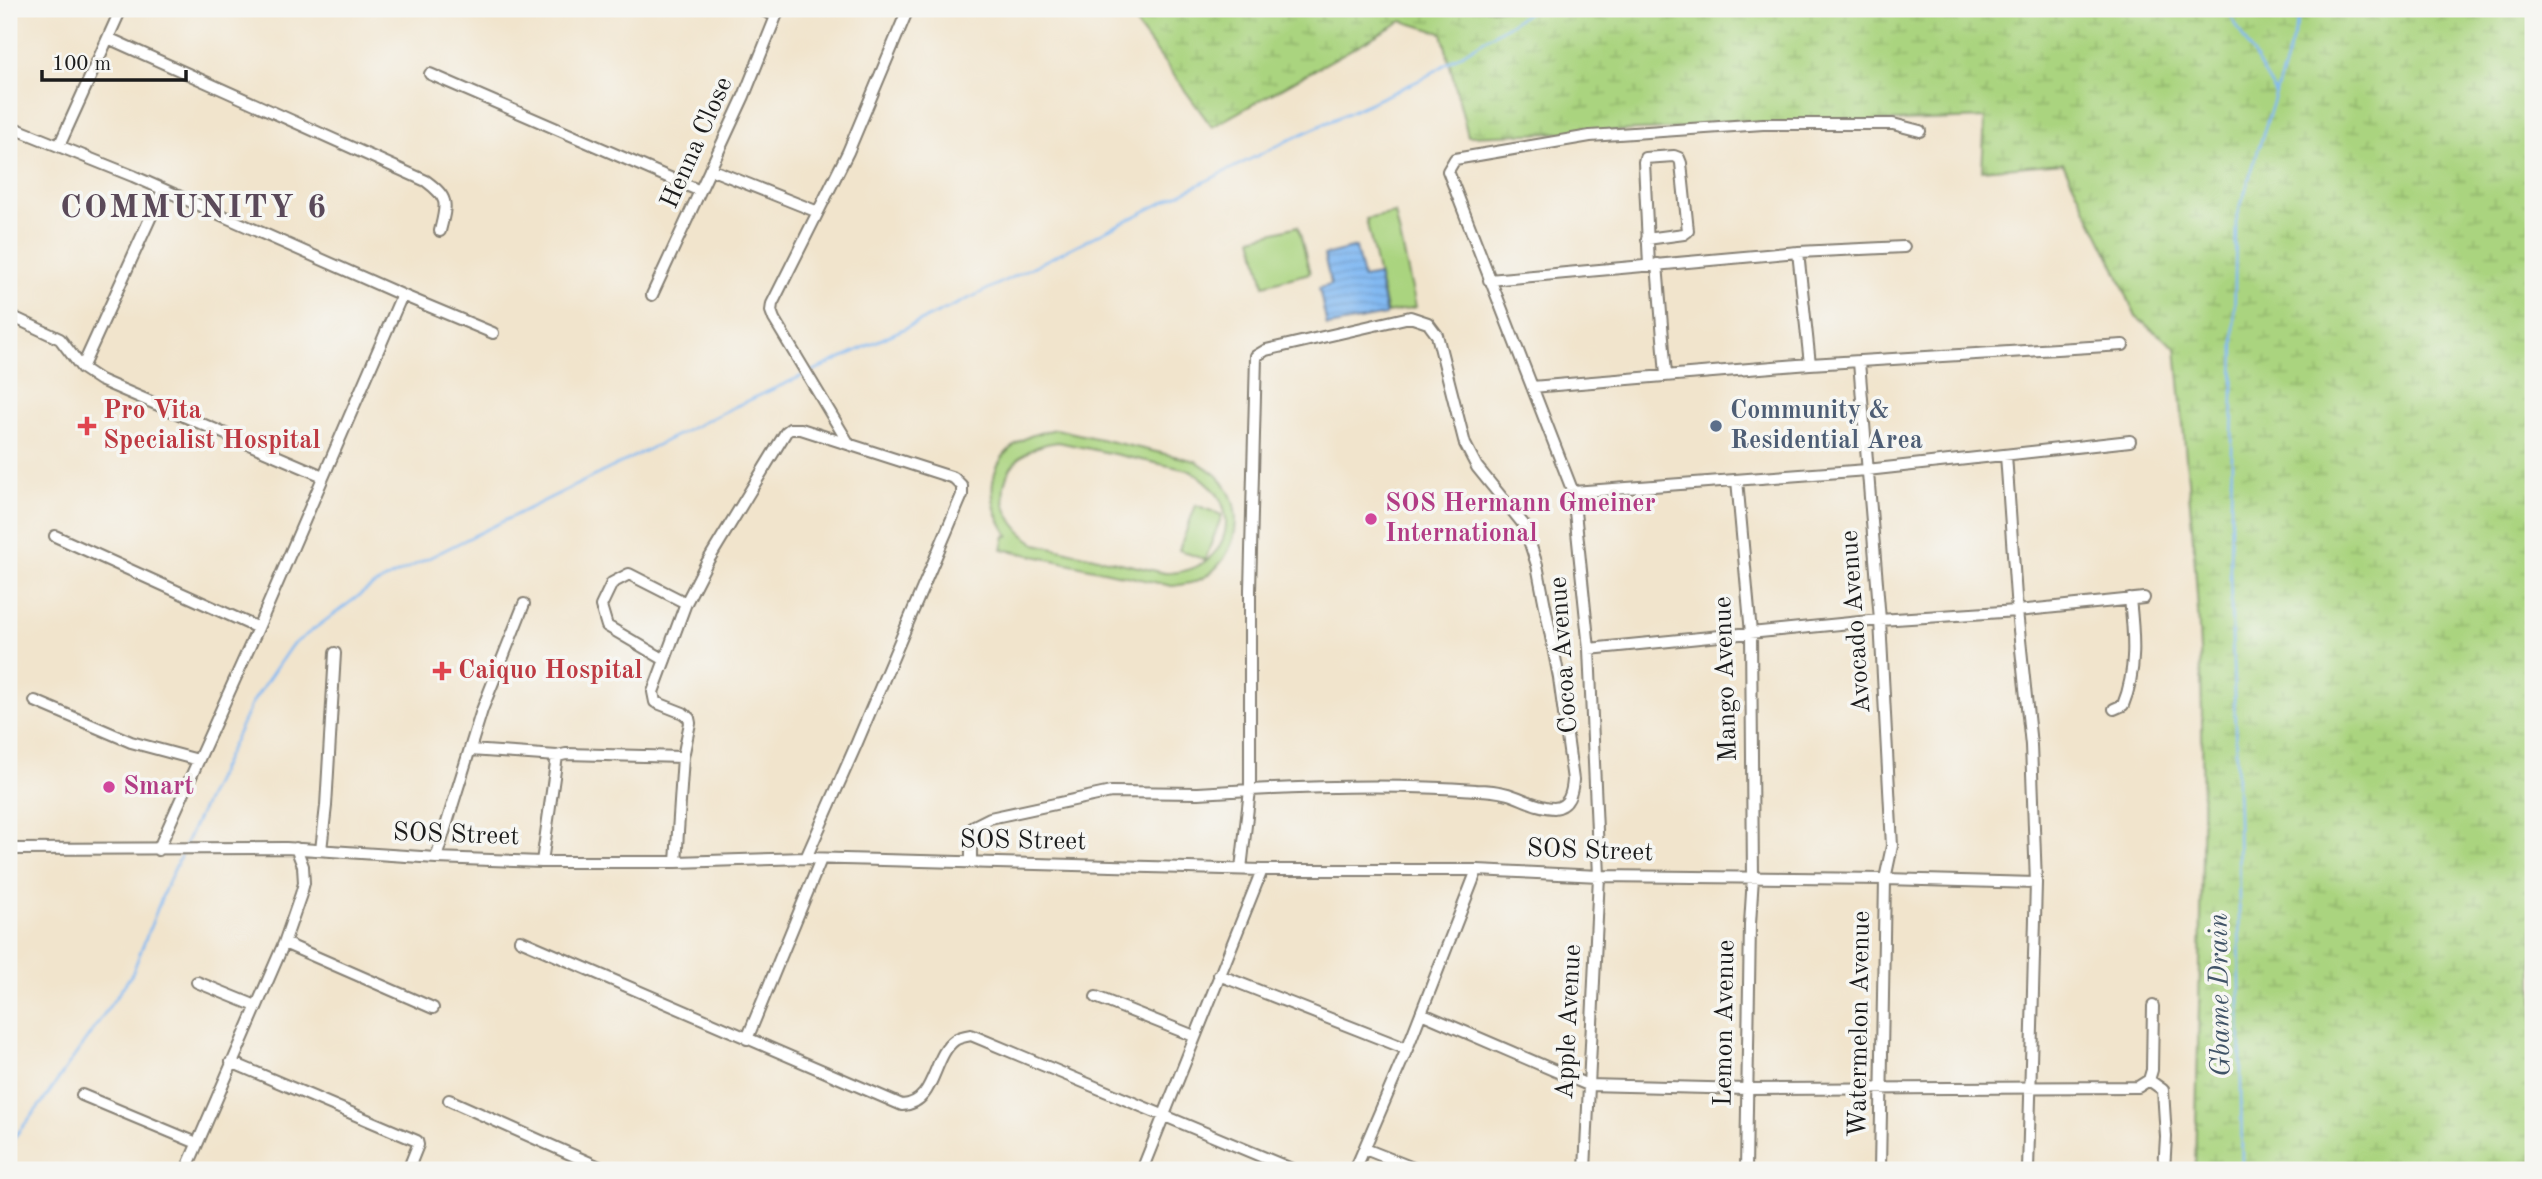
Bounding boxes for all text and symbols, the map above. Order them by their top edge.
scale bar [42,38,186,82]
text: 100 m [52,54,111,75]
street label: Henna Close [656,73,738,213]
district label: COMMUNITY 6 [60,192,328,225]
place label: Pro Vita Specialist Hospital [103,398,320,454]
place label: Community & Residential Area [1730,398,1923,454]
marker: Pro Vita Specialist Hospital [77,416,97,436]
marker: Community & Residential Area [1708,418,1724,434]
place label: SOS Hermann Gmeiner International [1385,491,1656,547]
marker: SOS Hermann Gmeiner International [1363,511,1379,527]
street label: Avocado Avenue [1837,529,1875,715]
street label: Cocoa Avenue [1546,576,1582,734]
street label: Mango Avenue [1710,596,1742,762]
place label: Caiquo Hospital [458,658,643,684]
marker: Caiquo Hospital [432,661,452,681]
place label: Smart [123,774,194,800]
marker: Smart [101,779,117,795]
street label: SOS Street [392,820,520,850]
street label: SOS Street [959,827,1087,855]
street label: SOS Street [1526,836,1654,866]
street label: Watermelon Avenue [1845,910,1875,1138]
water label: Gbame Drain [2206,913,2236,1077]
street label: Lemon Avenue [1711,939,1739,1107]
street label: Apple Avenue [1552,944,1586,1100]

